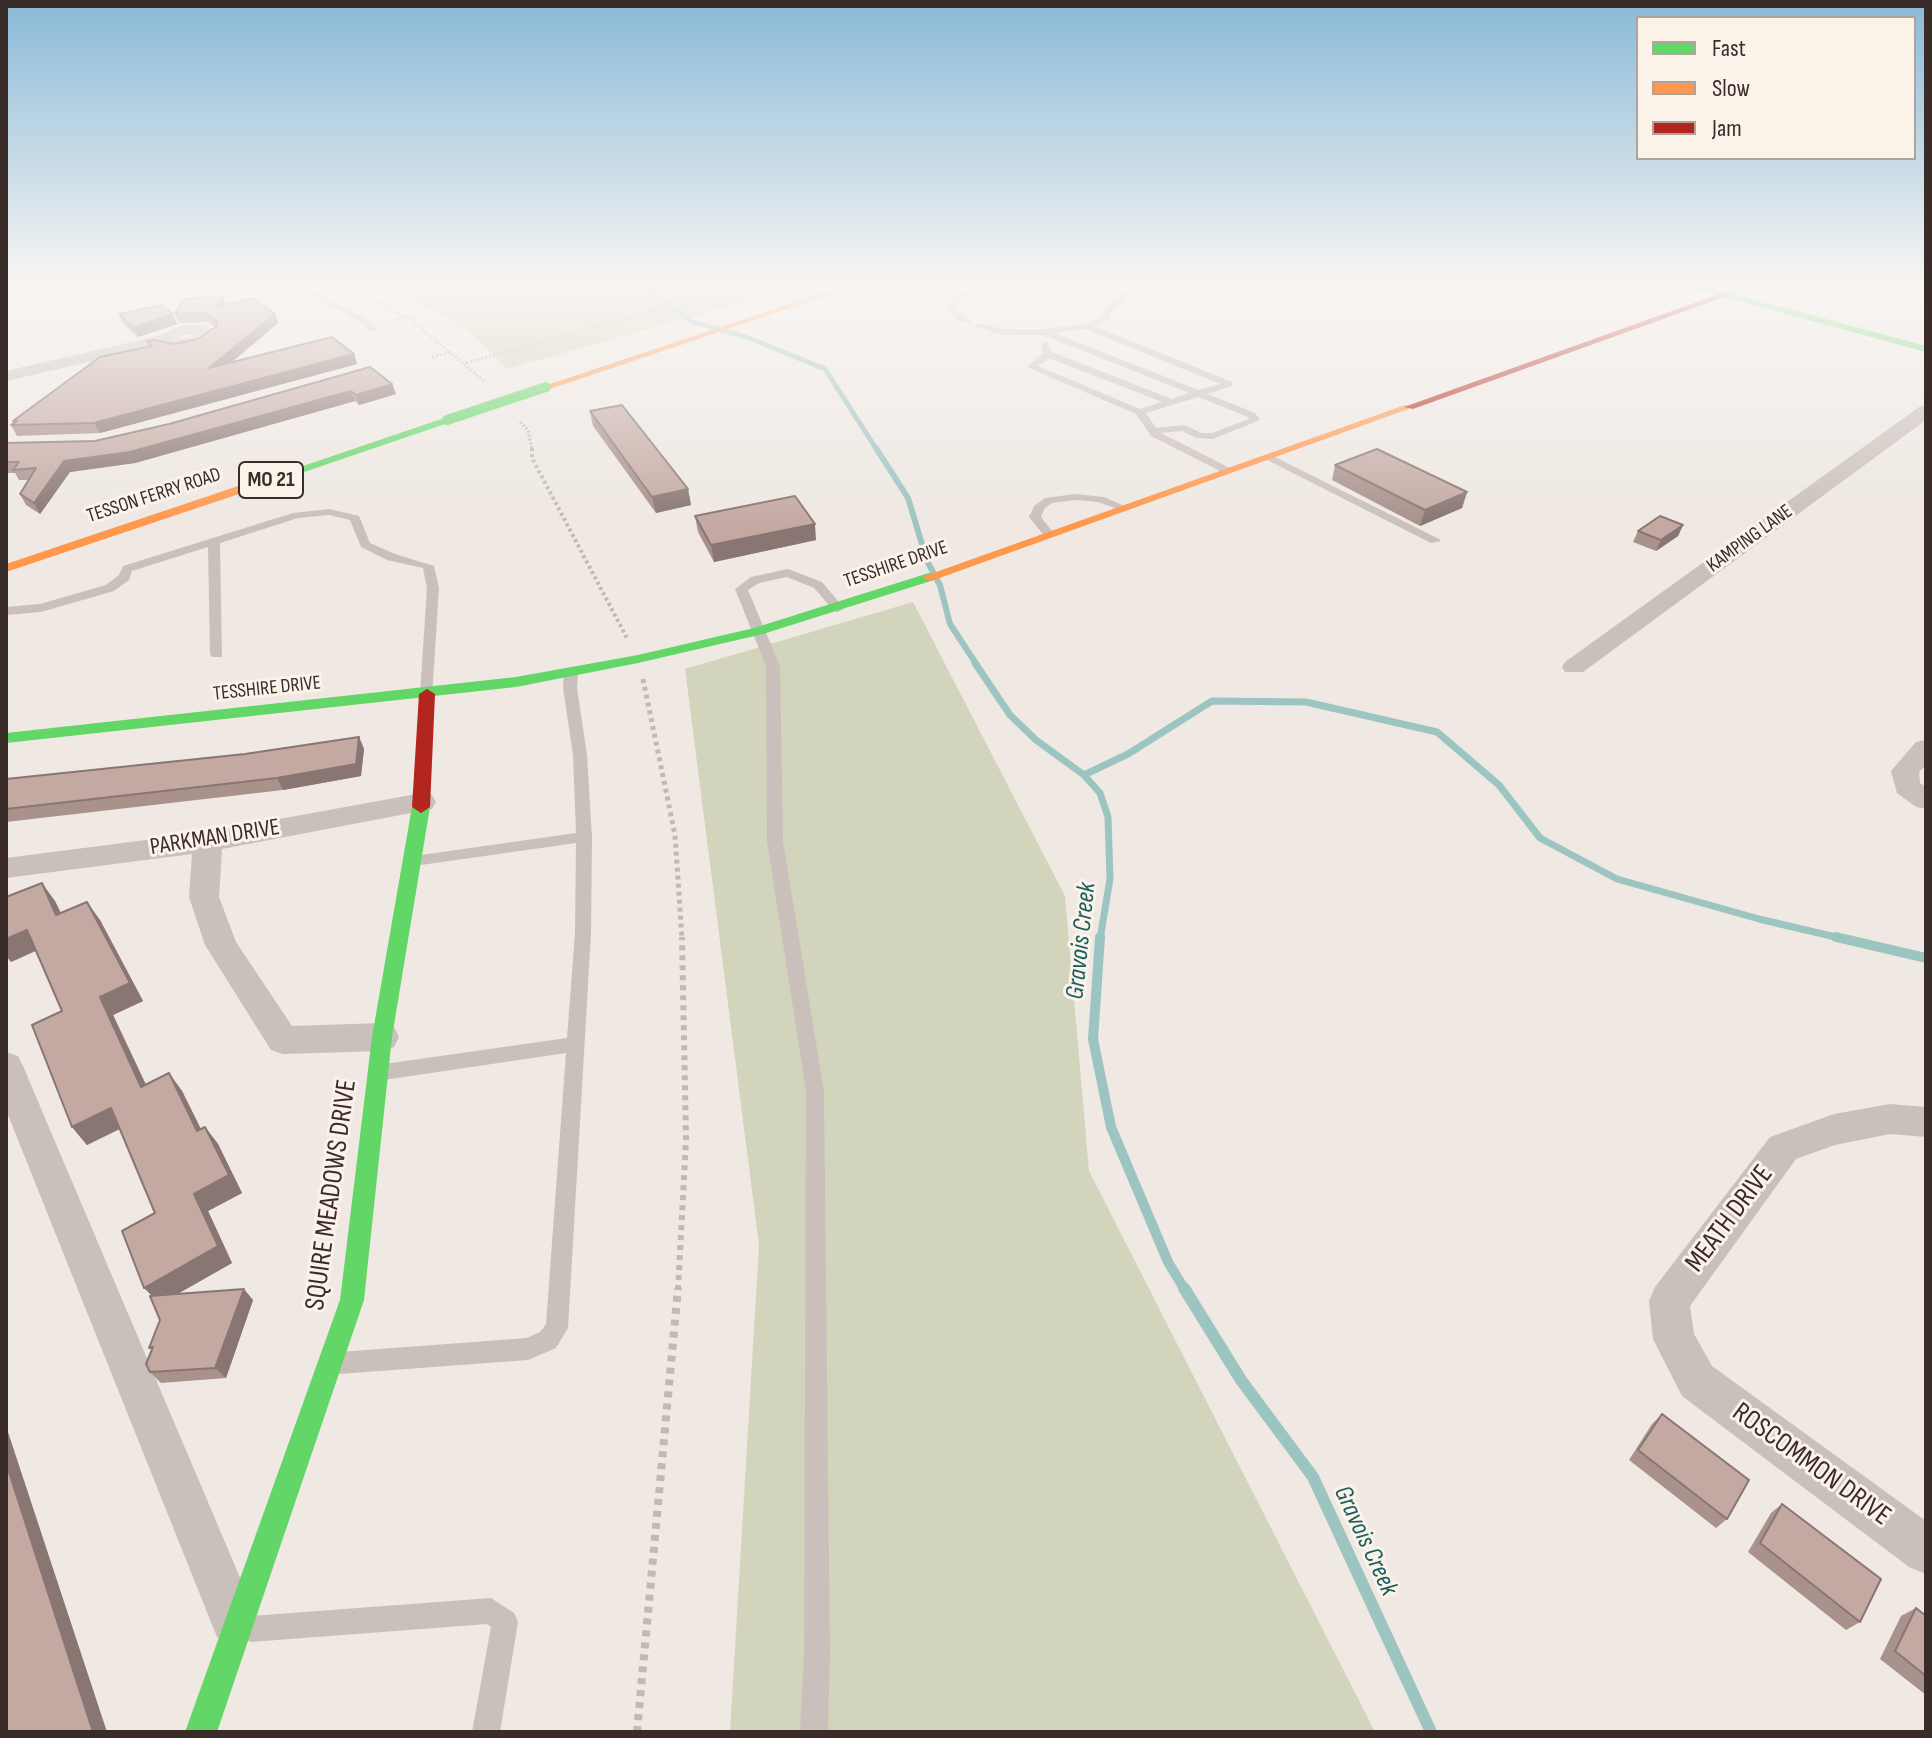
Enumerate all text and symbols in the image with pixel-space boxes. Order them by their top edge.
legend [1636,16,1916,160]
text: Fast [1712,34,1746,63]
text: Slow [1712,74,1750,103]
text: Jam [1712,114,1742,143]
road number: MO 21 [239,462,303,498]
street label: TESSON FERRY ROAD [84,463,224,529]
street label: KAMPING LANE [1702,500,1798,578]
street label: TESSHIRE DRIVE [841,536,951,594]
street label: TESSHIRE DRIVE [212,671,322,707]
street label: PARKMAN DRIVE [148,814,282,862]
water label: Gravois Creek [1060,881,1104,1001]
street label: SQUIRE MEADOWS DRIVE [299,1077,365,1313]
street label: MEATH DRIVE [1679,1159,1781,1279]
street label: ROSCOMMON DRIVE [1725,1396,1897,1534]
water label: Gravois Creek [1326,1481,1404,1601]

